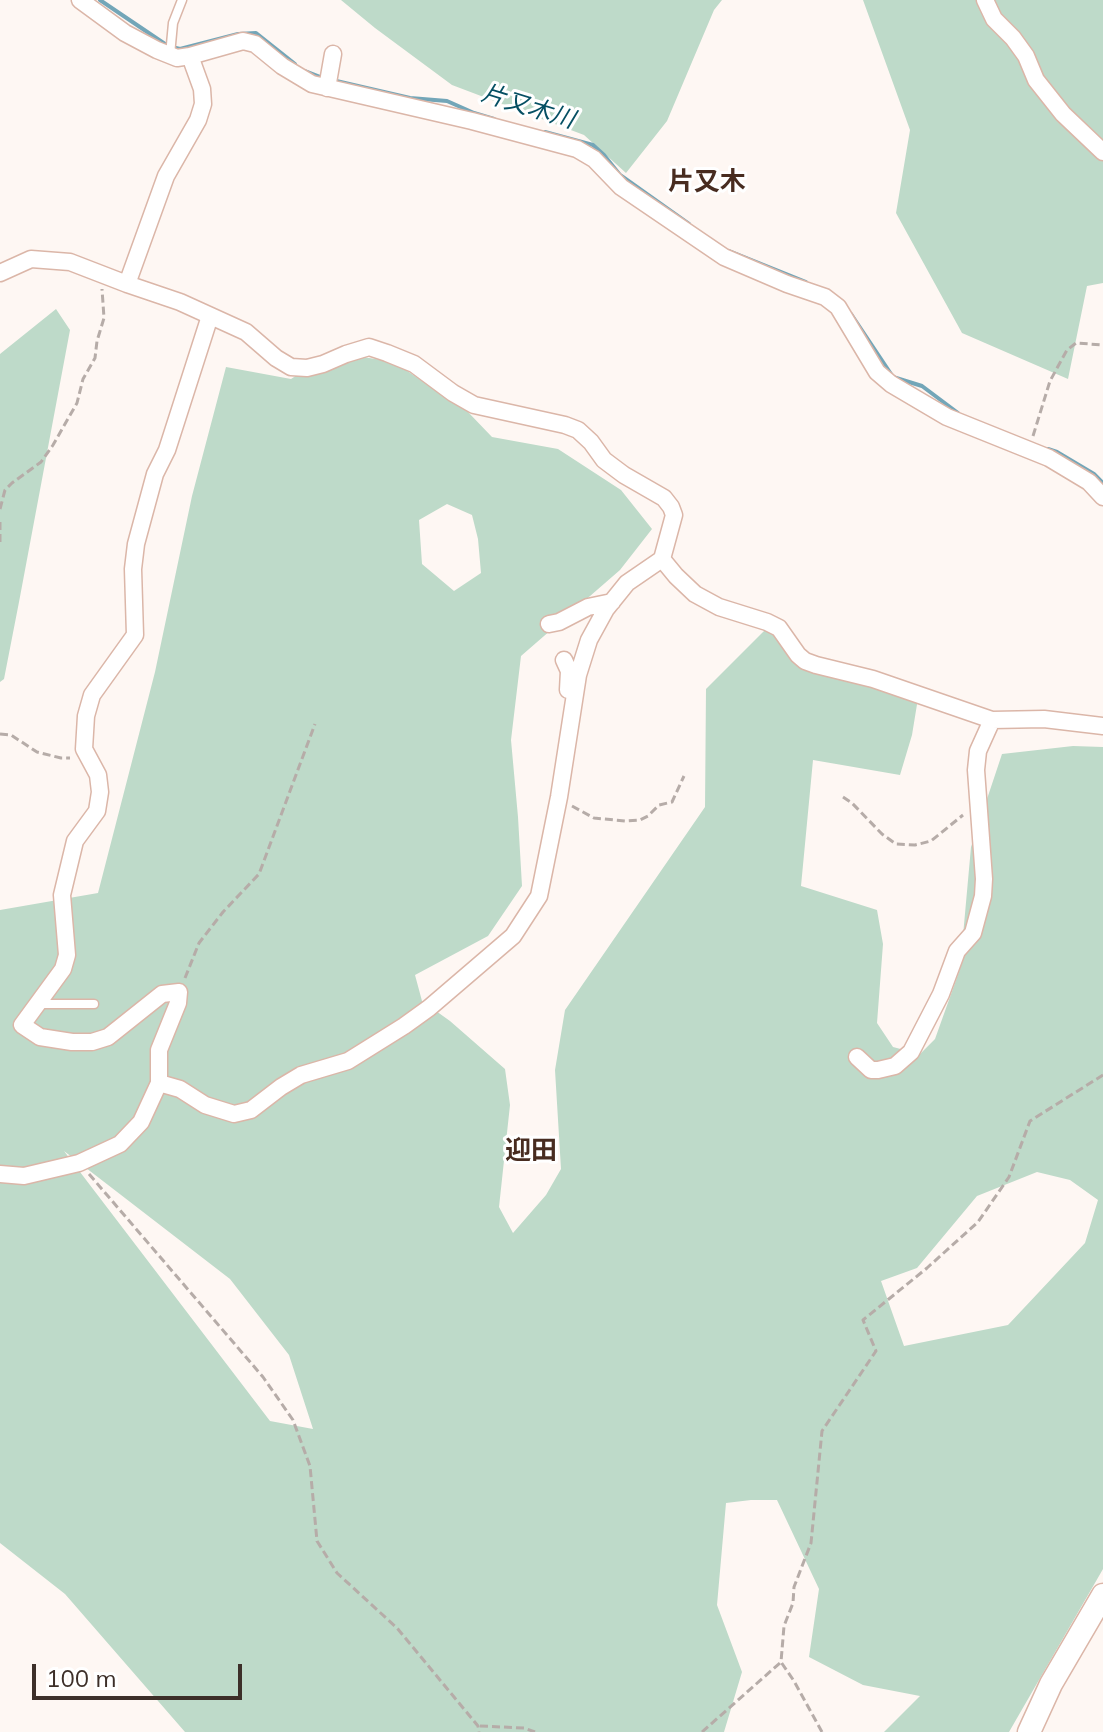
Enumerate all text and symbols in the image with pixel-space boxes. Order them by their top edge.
water label: 片又木川 [478,79,578,135]
district label: 片又木 [668,166,746,198]
district label: 迎田 [505,1135,557,1167]
scale bar [36,1648,246,1698]
text: 100 m [46,1663,117,1693]

